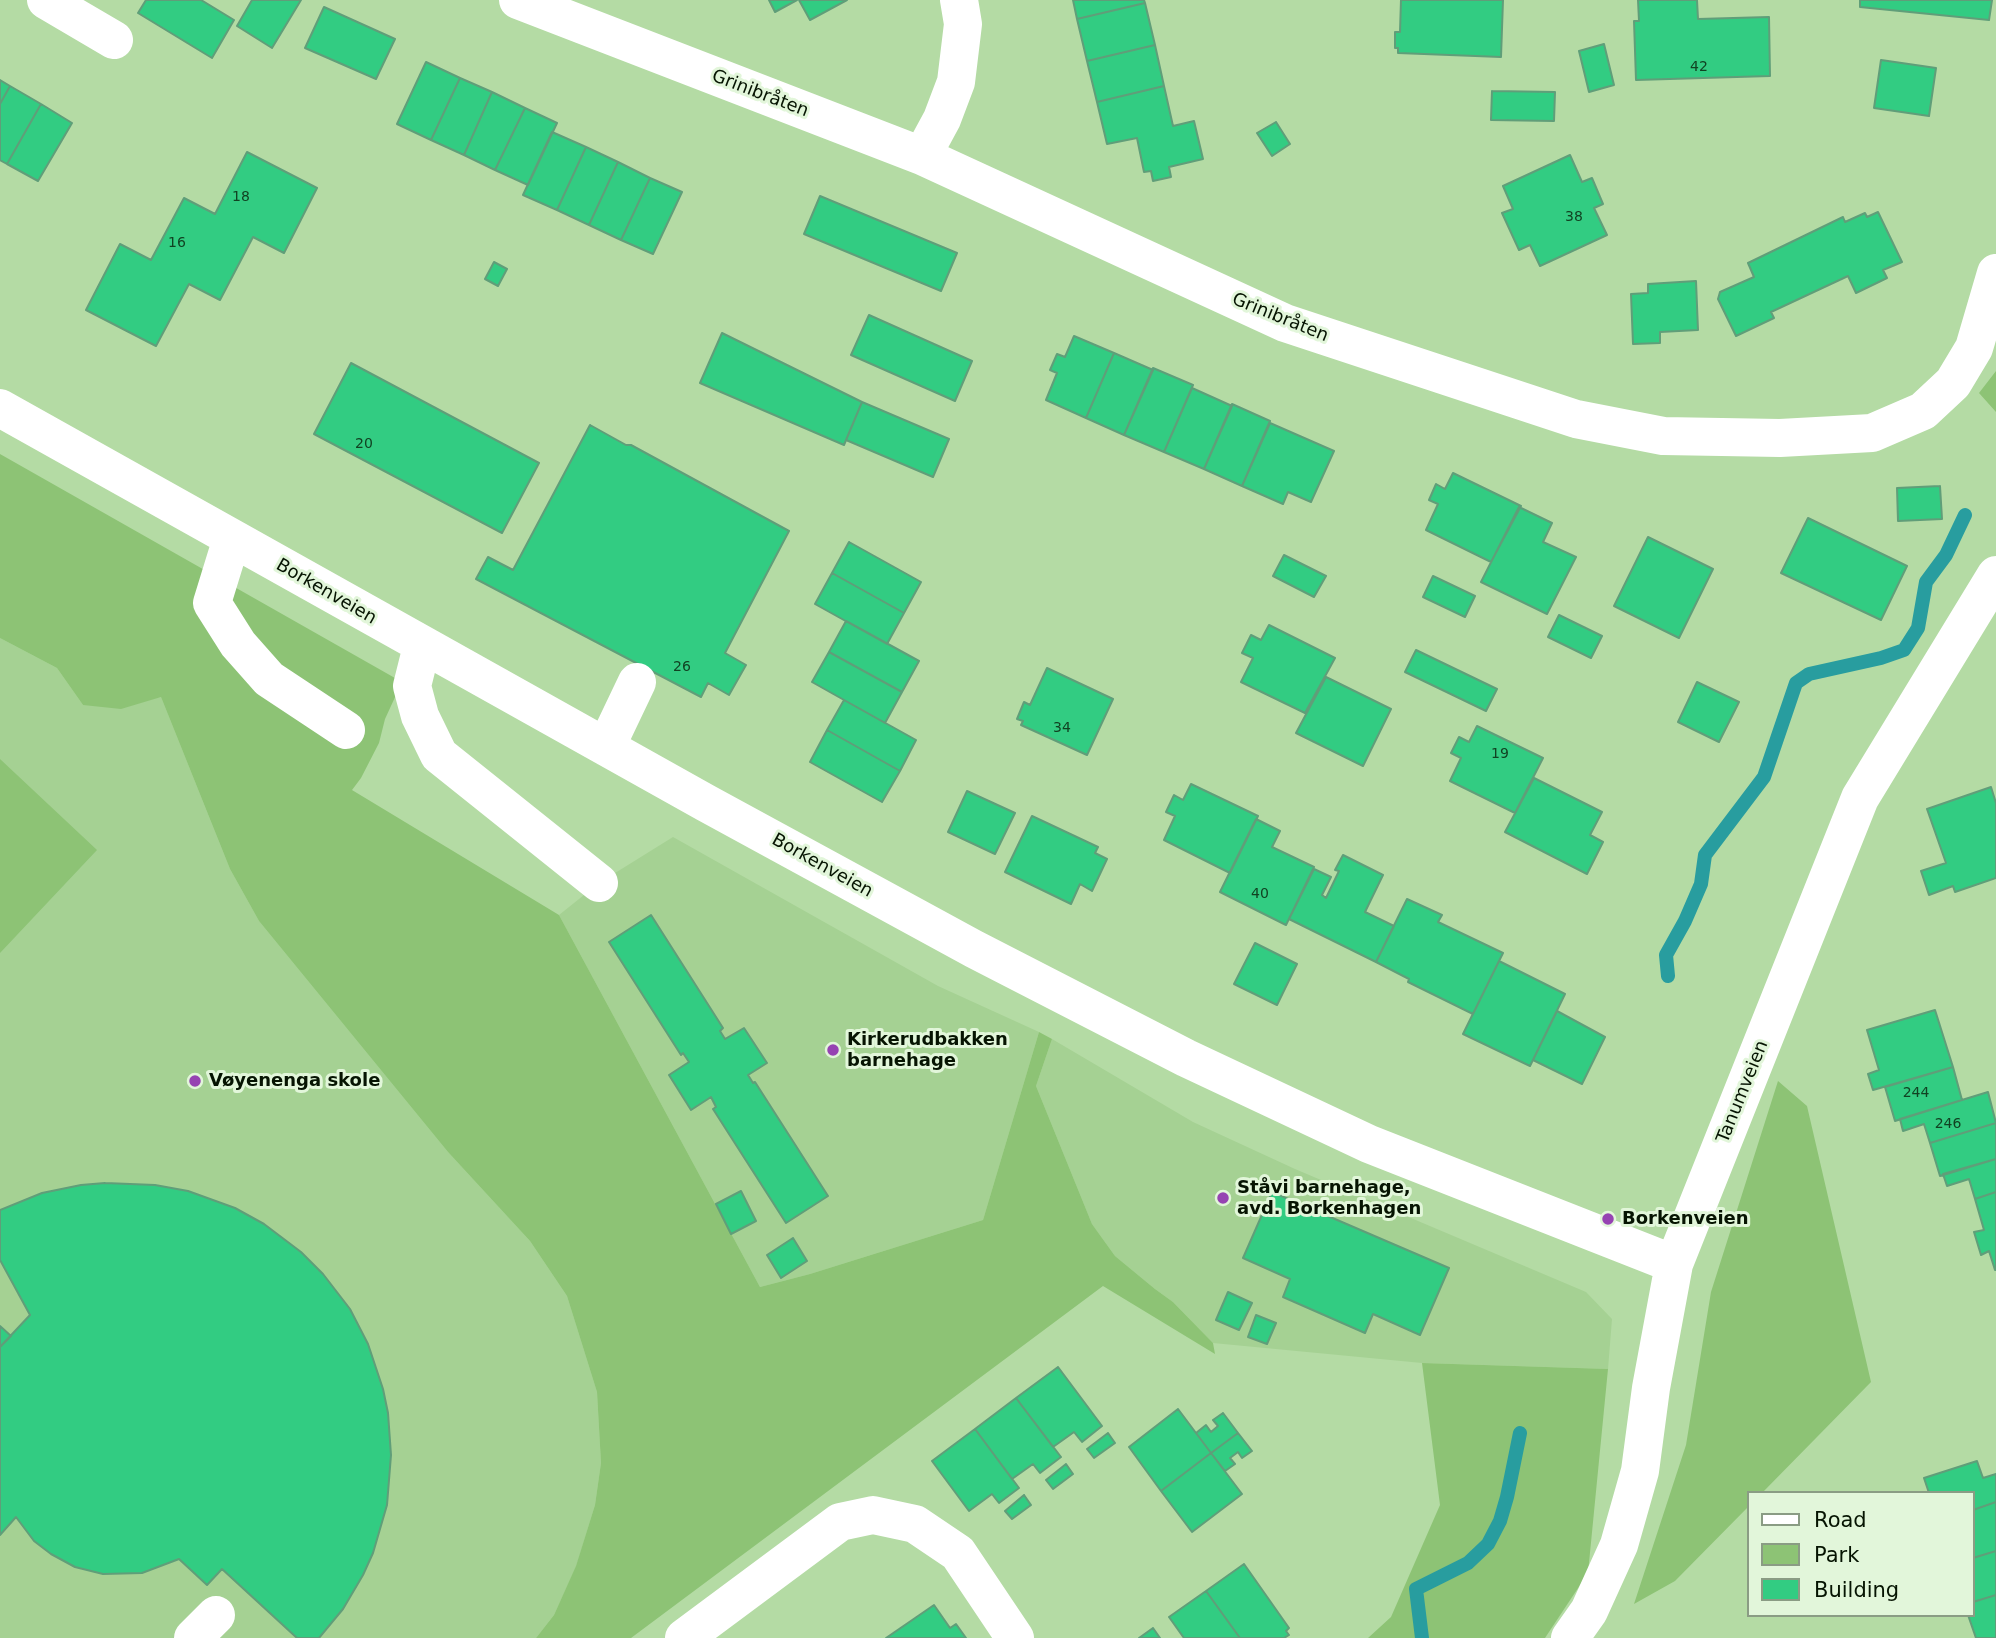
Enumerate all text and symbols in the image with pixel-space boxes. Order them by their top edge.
house number: 42 [1690,59,1708,75]
street label: Grinibråten [708,66,812,122]
house number: 18 [232,189,250,205]
house number: 38 [1565,209,1583,225]
house number: 16 [168,235,186,251]
street label: Grinibråten [1229,289,1331,347]
house number: 20 [355,436,373,452]
street label: Borkenveien [272,555,380,629]
house number: 26 [673,659,691,675]
house number: 34 [1053,720,1071,736]
house number: 19 [1491,746,1509,762]
street label: Borkenveien [768,829,876,903]
house number: 40 [1251,886,1269,902]
place label: Kirkerudbakken barnehage [847,1029,1008,1072]
street label: Tanumveien [1713,1038,1773,1146]
marker: Kirkerudbakken barnehage [825,1042,841,1058]
place label: Vøyenenga skole [209,1070,380,1092]
marker: Vøyenenga skole [187,1073,203,1089]
house number: 244 [1903,1085,1929,1101]
house number: 246 [1935,1116,1961,1132]
place label: Ståvi barnehage, avd. Borkenhagen [1237,1177,1421,1220]
marker: Ståvi barnehage, avd. Borkenhagen [1215,1190,1231,1206]
place label: Borkenveien [1622,1208,1749,1230]
marker: Borkenveien [1600,1211,1616,1227]
legend [1748,1491,1975,1617]
text: Road [1814,1508,1867,1532]
text: Park [1814,1543,1859,1567]
text: Building [1814,1578,1899,1602]

